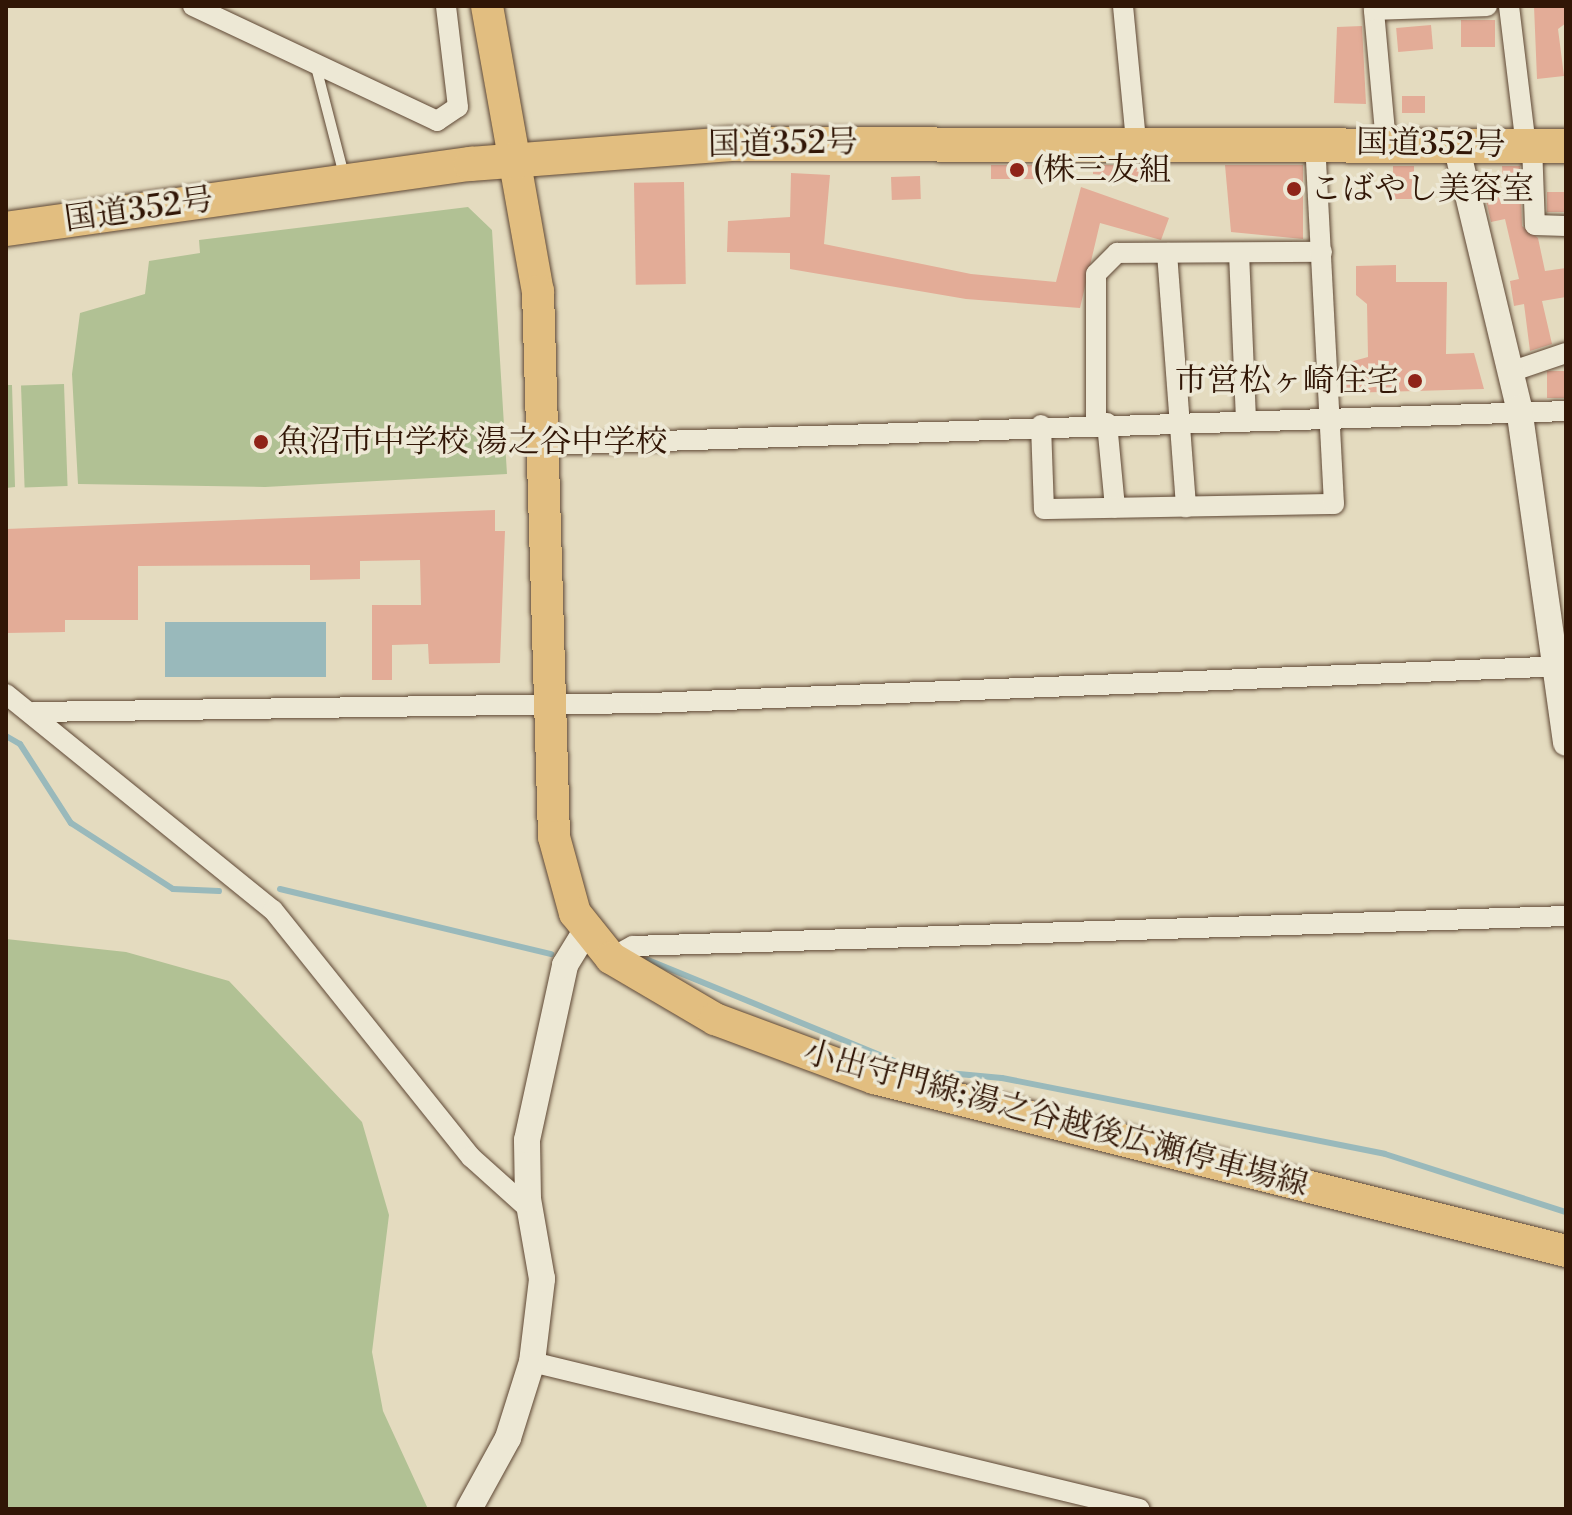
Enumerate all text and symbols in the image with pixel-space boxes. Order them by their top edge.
street label: 国道352号 [708,123,858,165]
street label: 国道352号 [1356,123,1506,165]
place label: (株三友組 [1033,151,1171,189]
marker: (株三友組 [1008,161,1026,179]
place label: こばやし美容室 [1310,170,1534,208]
marker: こばやし美容室 [1285,180,1303,198]
street label: 国道352号 [62,181,216,239]
place label: 市営松ヶ崎住宅 [1175,362,1399,400]
marker: 市営松ヶ崎住宅 [1406,372,1424,390]
place label: 魚沼市中学校 湯之谷中学校 [277,423,668,461]
marker: 魚沼市中学校 湯之谷中学校 [252,433,270,451]
street label: 小出守門線;湯之谷越後広瀬停車場線 [799,1033,1313,1205]

